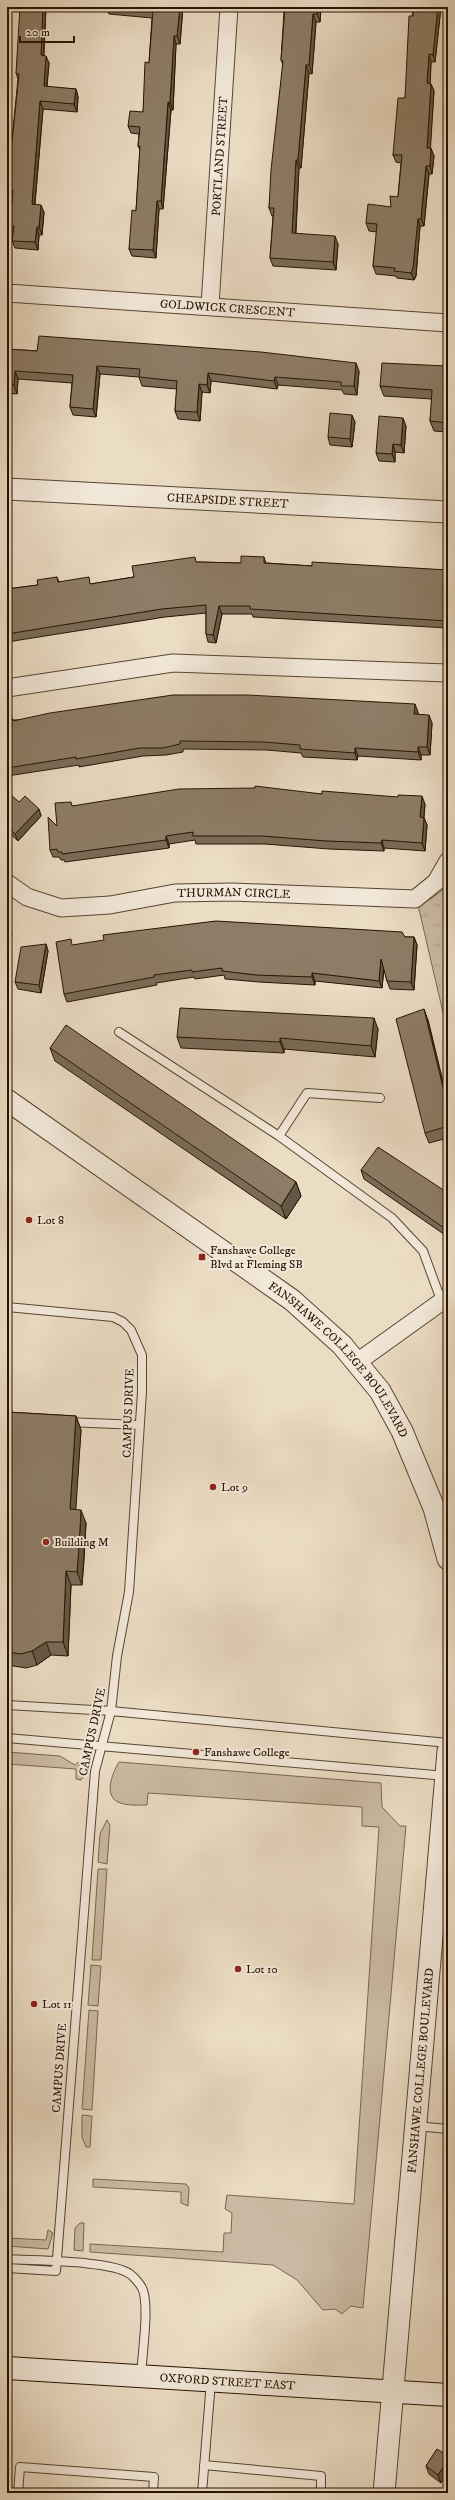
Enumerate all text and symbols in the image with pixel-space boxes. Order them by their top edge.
scale bar [20,18,74,44]
text: 20 m [26,25,50,40]
street label: PORTLAND STREET [209,96,231,217]
street label: GOLDWICK CRESCENT [159,296,295,321]
street label: CHEAPSIDE STREET [166,490,289,512]
street label: THURMAN CIRCLE [177,885,291,902]
place label: Lot 8 [37,1213,64,1228]
marker: Lot 8 [24,1215,34,1225]
place label: Fanshawe College Blvd at Fleming SB [210,1243,303,1272]
marker: Fanshawe College Blvd at Fleming SB [197,1252,207,1262]
street label: FANSHAWE COLLEGE BOULEVARD [265,1279,411,1440]
street label: CAMPUS DRIVE [119,1368,138,1458]
place label: Lot 9 [221,1480,248,1495]
marker: Lot 9 [208,1482,218,1492]
place label: Building M [54,1535,109,1550]
marker: Building M [41,1537,51,1547]
street label: CAMPUS DRIVE [76,1686,109,1777]
place label: Fanshawe College [204,1745,290,1760]
marker: Fanshawe College [191,1747,201,1757]
place label: Lot 10 [246,1962,278,1977]
marker: Lot 10 [233,1964,243,1974]
street label: FANSHAWE COLLEGE BOULEVARD [405,1967,437,2174]
place label: Lot 11 [42,1997,72,2012]
marker: Lot 11 [29,1999,39,2009]
street label: CAMPUS DRIVE [49,2022,70,2113]
street label: OXFORD STREET EAST [159,2370,296,2394]

